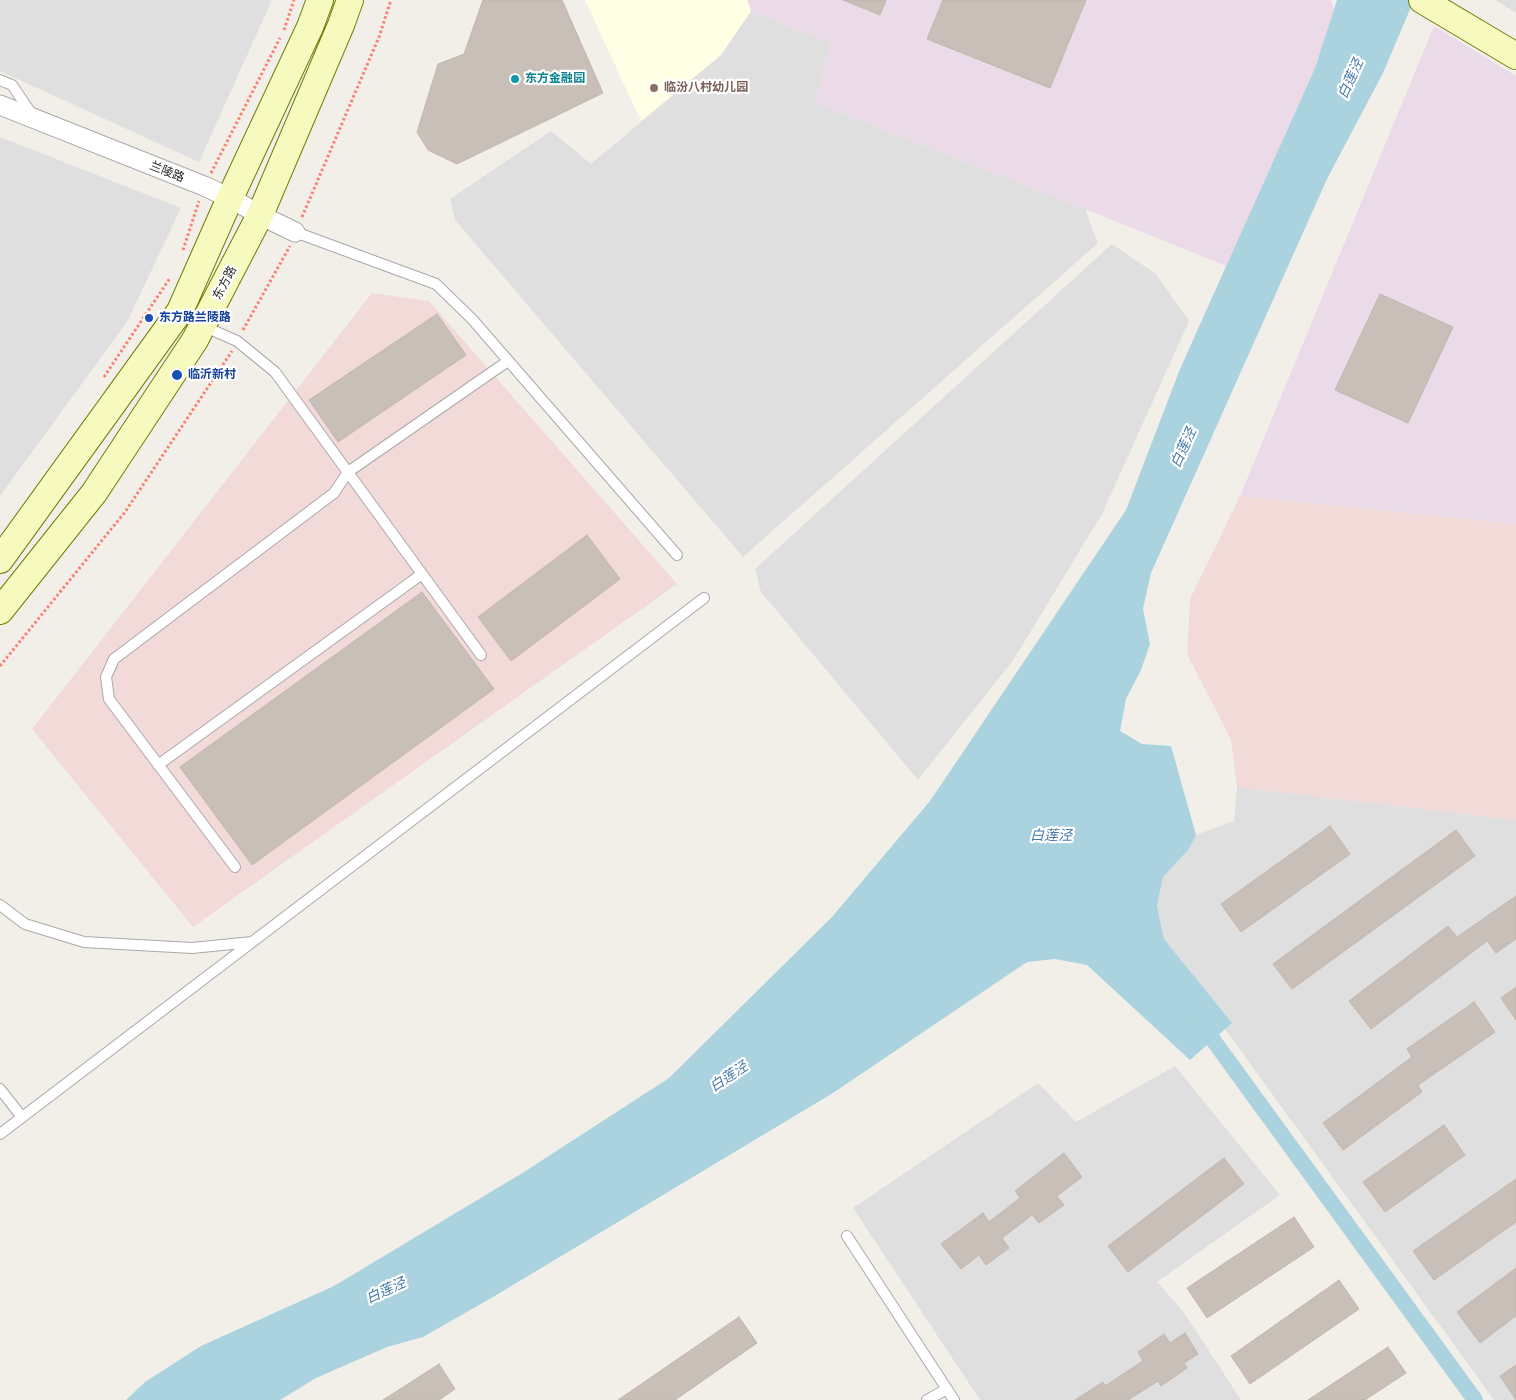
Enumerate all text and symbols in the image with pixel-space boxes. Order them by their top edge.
water label: 白莲泾 [1335,56,1367,102]
place label: 东方金融园 [525,72,585,86]
marker: 东方金融园 [509,73,521,85]
place label: 临汾八村幼儿园 [664,81,748,95]
marker: 临汾八村幼儿园 [648,82,660,94]
street label: 兰陵路 [148,159,186,185]
street label: 东方路 [210,264,240,302]
place label: 东方路兰陵路 [159,311,231,325]
marker: 东方路兰陵路 [143,312,155,324]
marker: 临沂新村 [170,368,184,382]
place label: 临沂新村 [188,368,236,382]
water label: 白莲泾 [1168,425,1200,471]
water label: 白莲泾 [1030,828,1072,844]
water label: 白莲泾 [707,1058,751,1096]
water label: 白莲泾 [363,1275,409,1307]

